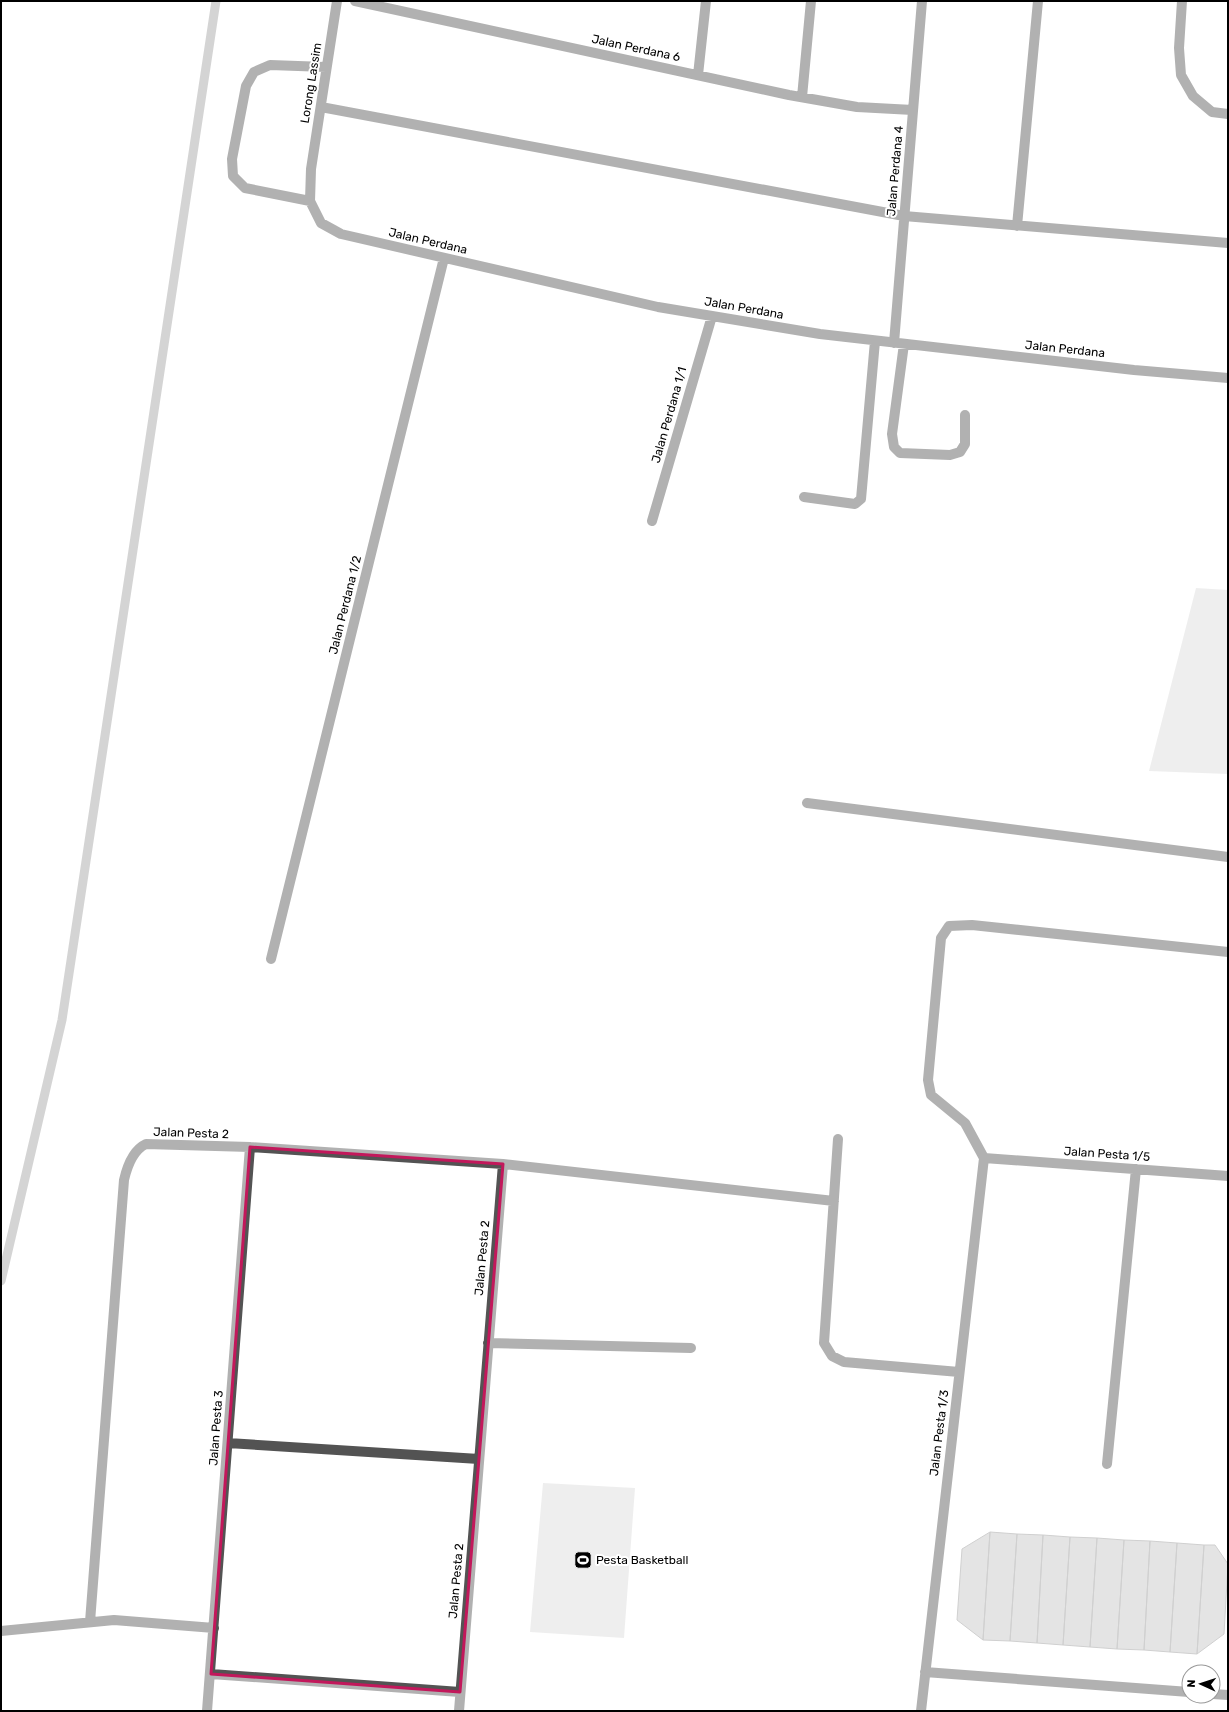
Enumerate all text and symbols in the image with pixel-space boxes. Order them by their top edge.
street label: Jalan Perdana 6 [590,32,682,64]
street label: Lorong Lassim [298,42,324,124]
street label: Jalan Perdana 4 [884,125,906,217]
street label: Jalan Perdana [387,225,469,257]
street label: Jalan Perdana [703,294,785,322]
street label: Jalan Perdana [1024,338,1106,360]
street label: Jalan Perdana 1/1 [649,365,689,465]
street label: Jalan Perdana 1/2 [326,554,364,656]
street label: Jalan Pesta 2 [153,1125,229,1141]
street label: Jalan Pesta 1/5 [1063,1144,1151,1164]
street label: Jalan Pesta 2 [472,1220,492,1296]
street label: Jalan Pesta 1/3 [927,1389,951,1477]
street label: Jalan Pesta 3 [206,1390,226,1466]
street label: Jalan Pesta 2 [446,1543,466,1619]
sports icon: Pesta Basketball [573,1550,593,1570]
place label: Pesta Basketball [596,1553,688,1567]
north arrow [1181,1664,1221,1704]
text: N [1185,1679,1198,1688]

